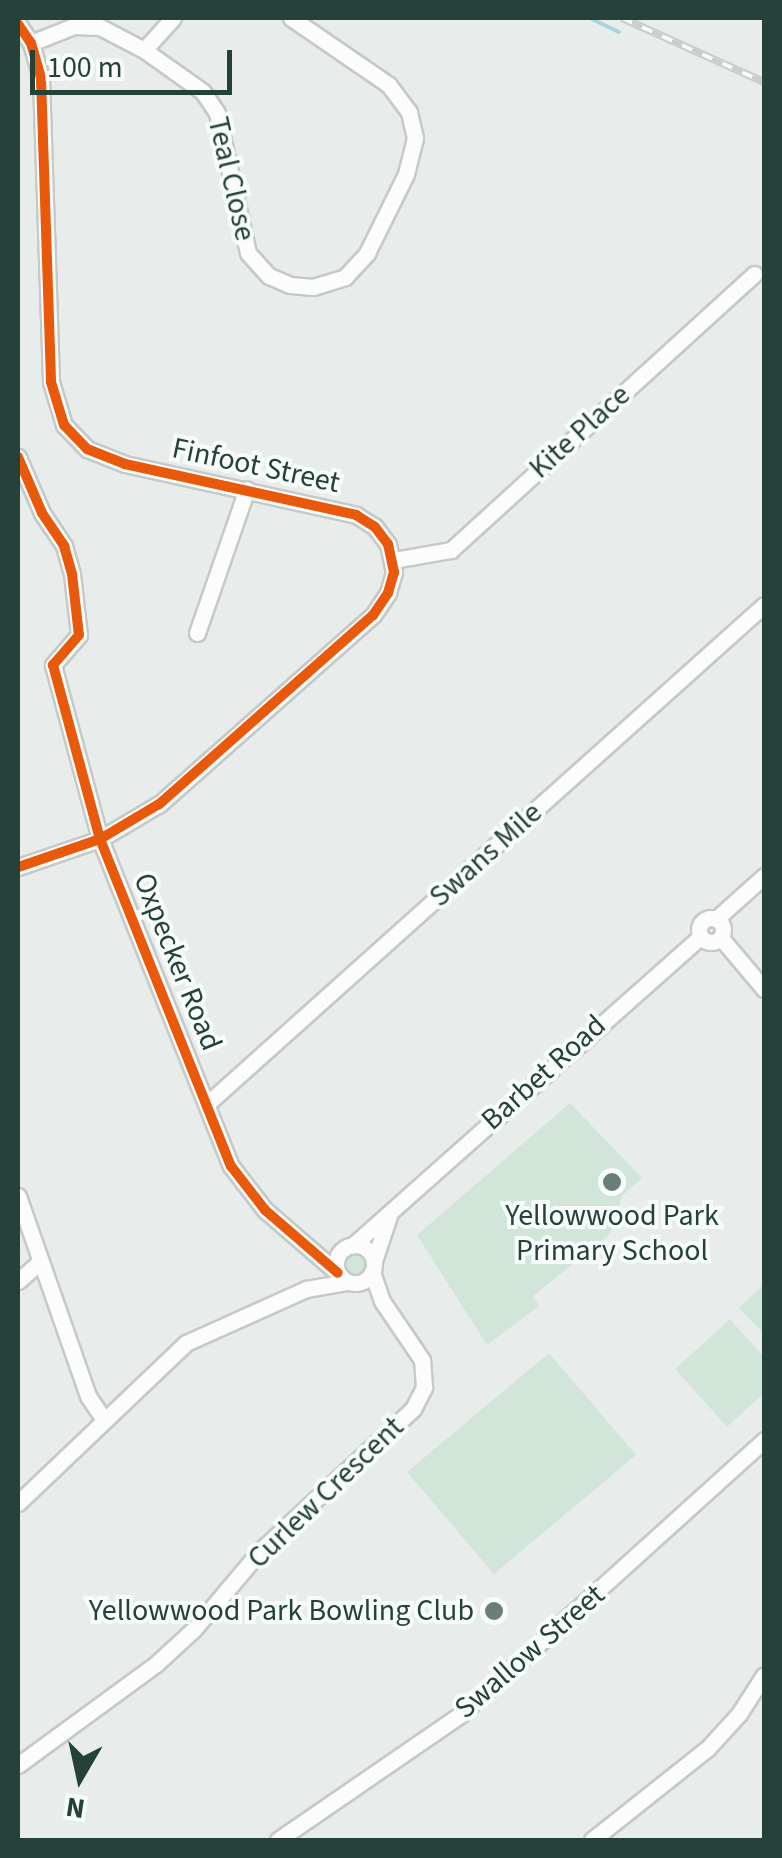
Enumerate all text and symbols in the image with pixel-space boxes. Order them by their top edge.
scale bar [35,30,238,92]
text: 100 m [47,46,123,89]
street label: Teal Close [199,114,263,244]
street label: Kite Place [522,377,638,487]
street label: Finfoot Street [169,431,343,501]
street label: Swans Mile [422,795,550,915]
street label: Oxpecker Road [125,868,229,1056]
street label: Barbet Road [474,1008,614,1138]
marker: Yellowwood Park Primary School [601,1171,623,1193]
place label: Yellowwood Park Primary School [505,1198,719,1268]
street label: Curlew Crescent [240,1410,412,1576]
street label: Swallow Street [448,1577,612,1727]
place label: Yellowwood Park Bowling Club [89,1593,474,1629]
marker: Yellowwood Park Bowling Club [483,1600,505,1622]
north arrow [30,1728,130,1828]
text: N [63,1786,88,1829]

